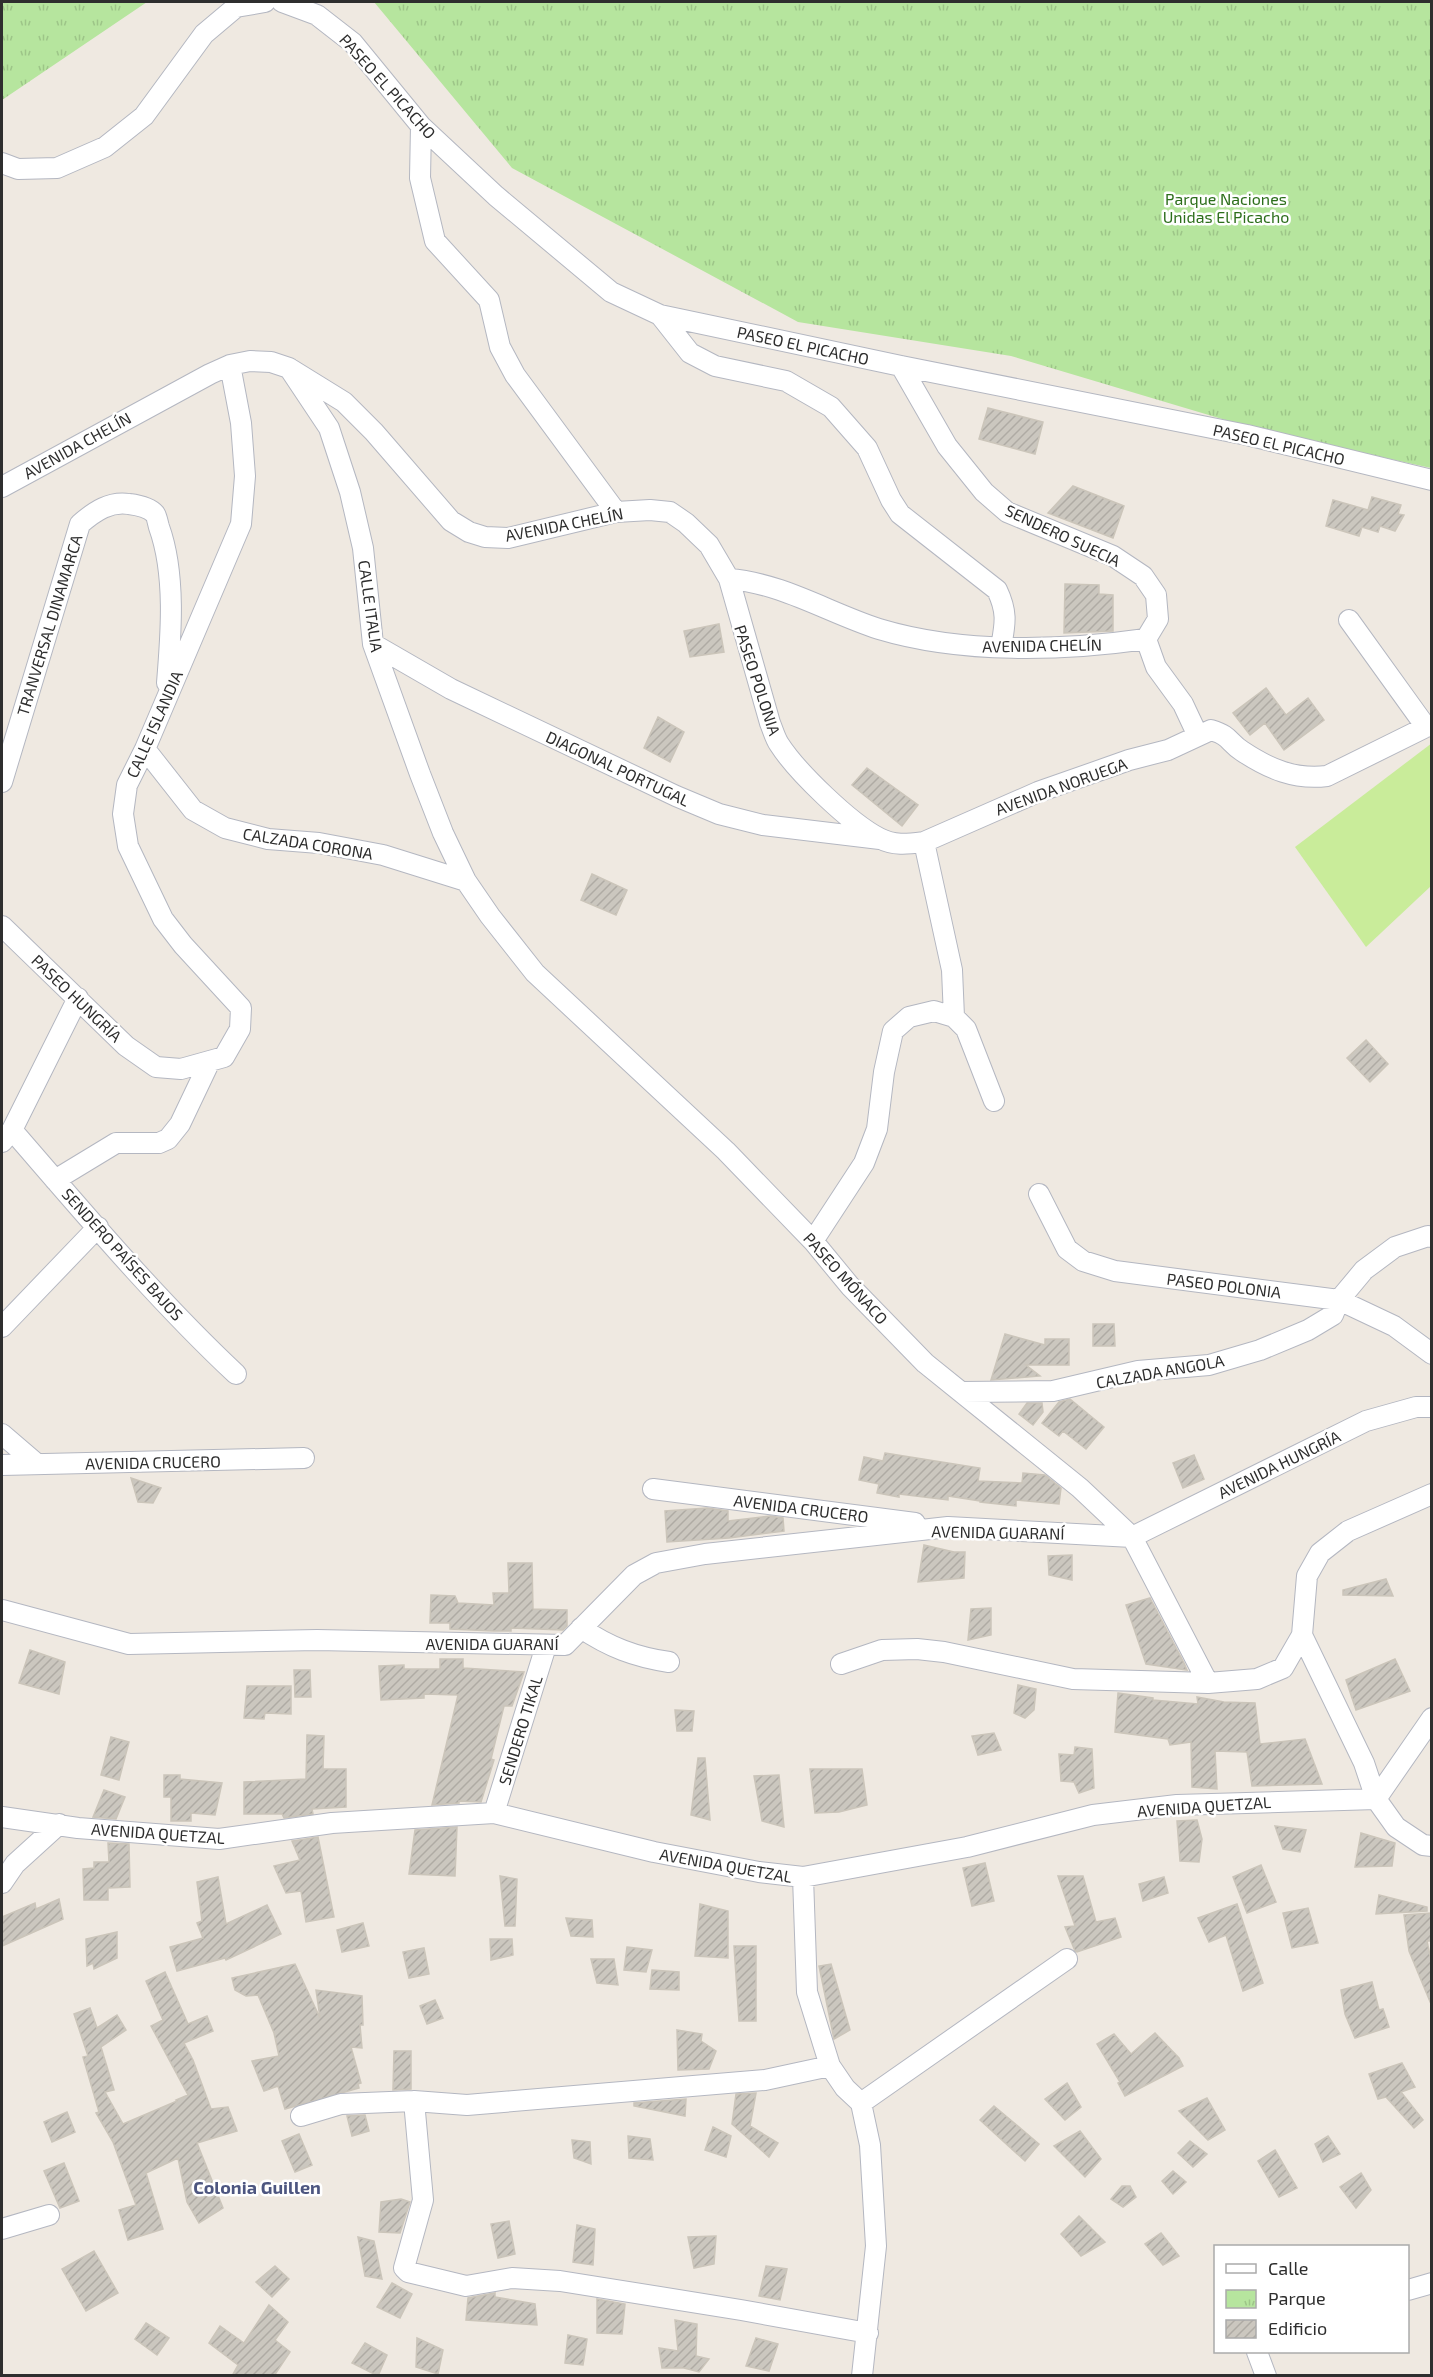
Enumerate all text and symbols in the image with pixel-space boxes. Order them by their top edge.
street label: PASEO EL PICACHO [336,30,440,142]
park label: Parque Naciones Unidas El Picacho [1163,189,1289,226]
street label: PASEO EL PICACHO [735,322,871,368]
street label: AVENIDA CHELÍN [20,408,134,482]
street label: PASEO EL PICACHO [1211,420,1347,468]
street label: SENDERO SUECIA [1002,500,1124,570]
street label: AVENIDA CHELÍN [503,503,625,545]
street label: TRANVERSAL DINAMARCA [12,532,86,718]
street label: CALLE ITALIA [355,559,387,653]
street label: PASEO POLONIA [731,622,785,738]
street label: AVENIDA CHELÍN [982,634,1102,656]
street label: CALLE ISLANDIA [122,667,186,781]
street label: DIAGONAL PORTUGAL [543,726,693,810]
street label: AVENIDA NORUEGA [993,753,1129,819]
street label: CALZADA CORONA [242,823,374,863]
street label: PASEO HUNGRÍA [28,950,126,1046]
street label: SENDERO PAÍSES BAJOS [59,1184,187,1324]
street label: PASEO MÓNACO [800,1228,892,1328]
street label: PASEO POLONIA [1166,1269,1282,1301]
street label: CALZADA ANGOLA [1094,1350,1226,1392]
street label: AVENIDA HUNGRÍA [1215,1426,1343,1502]
street label: AVENIDA CRUCERO [85,1451,221,1473]
street label: AVENIDA CRUCERO [733,1490,869,1526]
street label: AVENIDA GUARANÍ [931,1521,1066,1543]
street label: AVENIDA GUARANÍ [425,1634,559,1653]
street label: SENDERO TIKAL [494,1673,546,1787]
street label: AVENIDA QUETZAL [1136,1792,1272,1821]
street label: AVENIDA QUETZAL [90,1819,226,1848]
street label: AVENIDA QUETZAL [658,1844,794,1887]
district label: Colonia Guillen [193,2176,321,2198]
legend [1214,2245,1409,2353]
text: Calle [1268,2257,1309,2279]
text: Parque [1268,2287,1326,2309]
text: Edificio [1268,2317,1327,2339]

